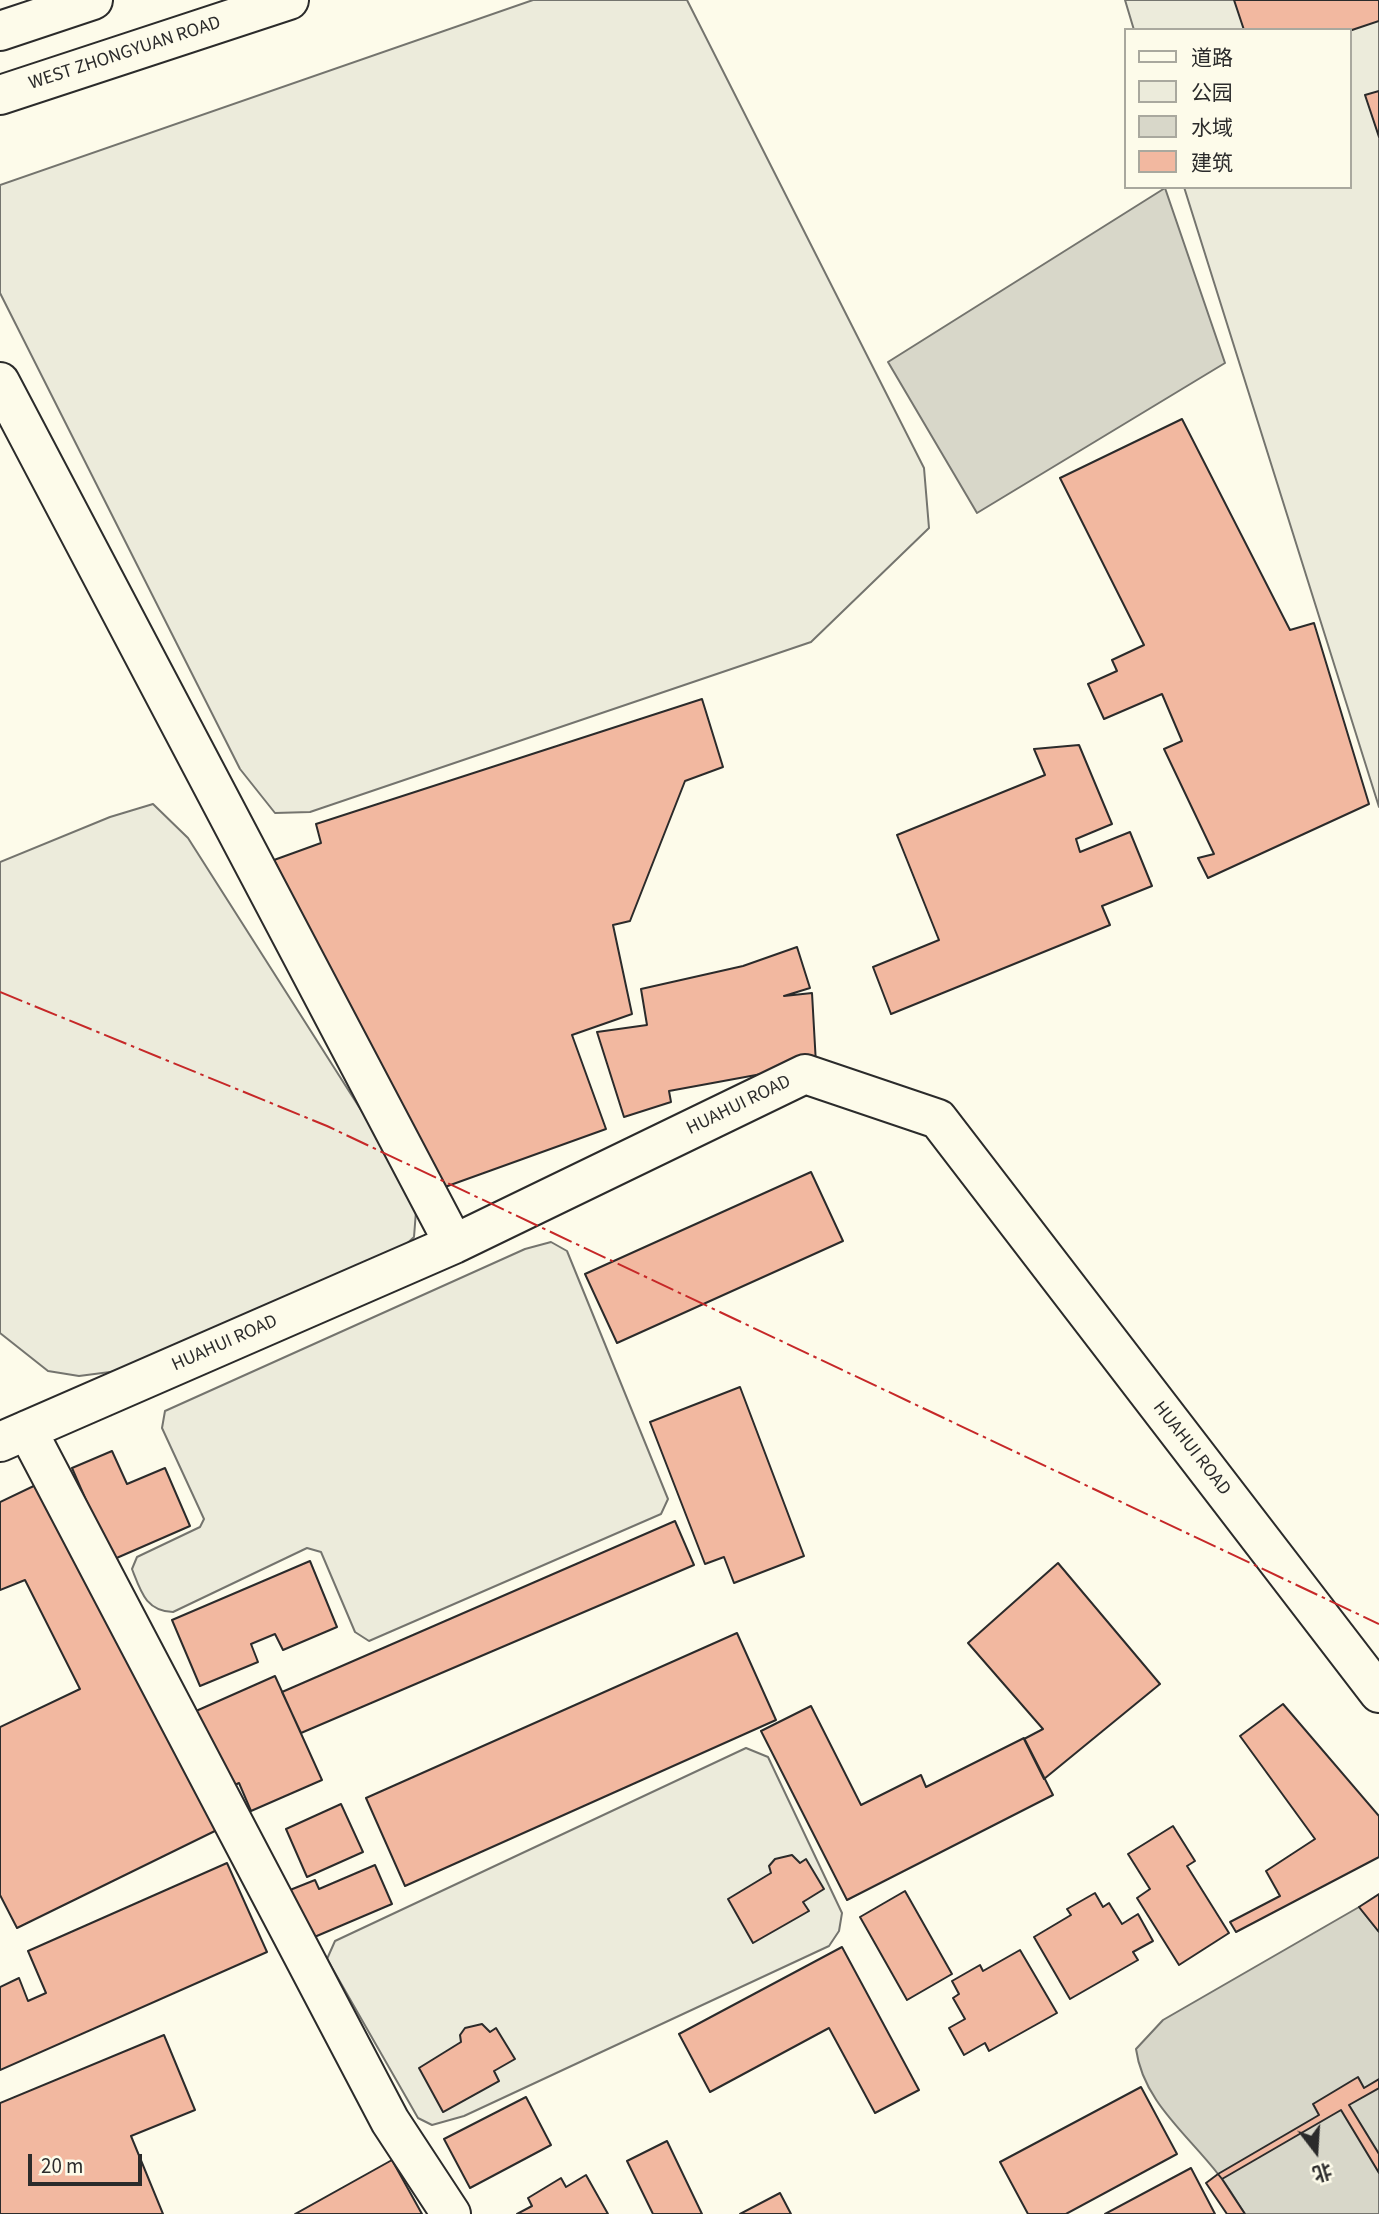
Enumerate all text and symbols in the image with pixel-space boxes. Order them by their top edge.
street label: WEST ZHONGYUAN ROAD [26,12,224,96]
legend [1124,28,1351,189]
text: 道路 [1191,43,1233,73]
text: 公园 [1191,78,1233,108]
text: 水域 [1191,113,1233,143]
text: 建筑 [1191,148,1233,178]
street label: HUAHUI ROAD [683,1071,795,1141]
street label: HUAHUI ROAD [169,1311,281,1377]
street label: HUAHUI ROAD [1147,1397,1235,1501]
north arrow [1281,2116,1351,2186]
scale bar [32,2140,145,2184]
text: 20 m [41,2151,83,2181]
text: 北 [1309,2156,1335,2187]

